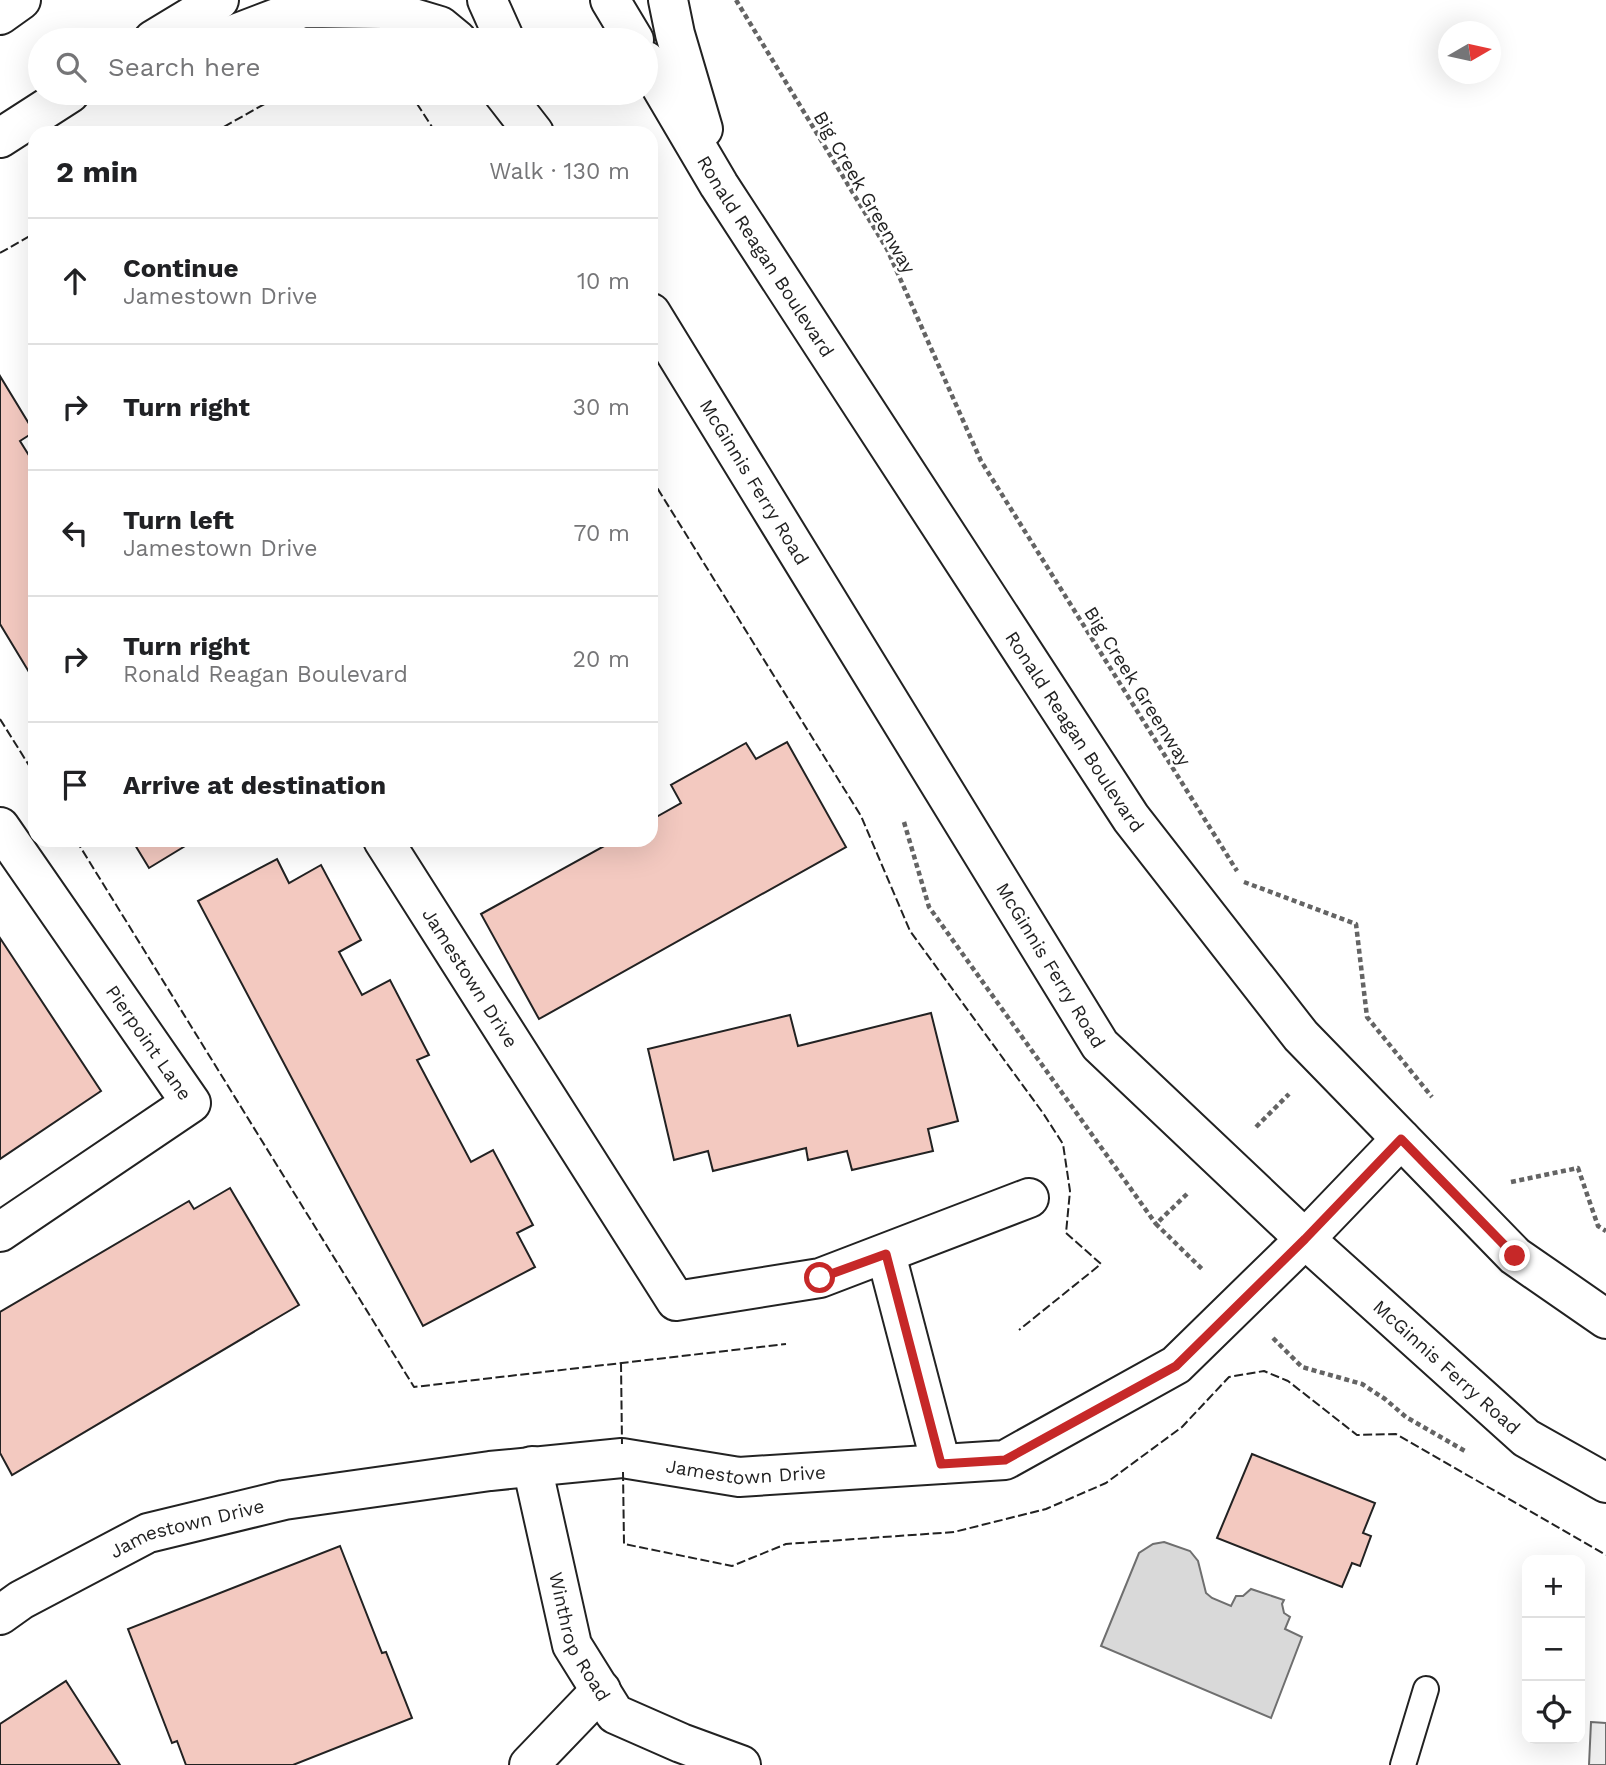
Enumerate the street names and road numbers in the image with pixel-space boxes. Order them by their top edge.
street label: Big Creek Greenway [809,107,921,278]
street label: Ronald Reagan Boulevard [692,151,839,362]
street label: McGinnis Ferry Road [695,395,814,569]
street label: Big Creek Greenway [1079,602,1196,770]
street label: Ronald Reagan Boulevard [1000,627,1149,837]
street label: McGinnis Ferry Road [991,878,1110,1052]
street label: Jamestown Drive [417,904,523,1052]
street label: Pierpoint Lane [101,981,196,1105]
street label: McGinnis Ferry Road [1368,1295,1525,1439]
street label: Jamestown Drive [664,1454,826,1490]
street label: Jamestown Drive [106,1494,266,1563]
street label: Winthrop Road [544,1570,615,1705]

